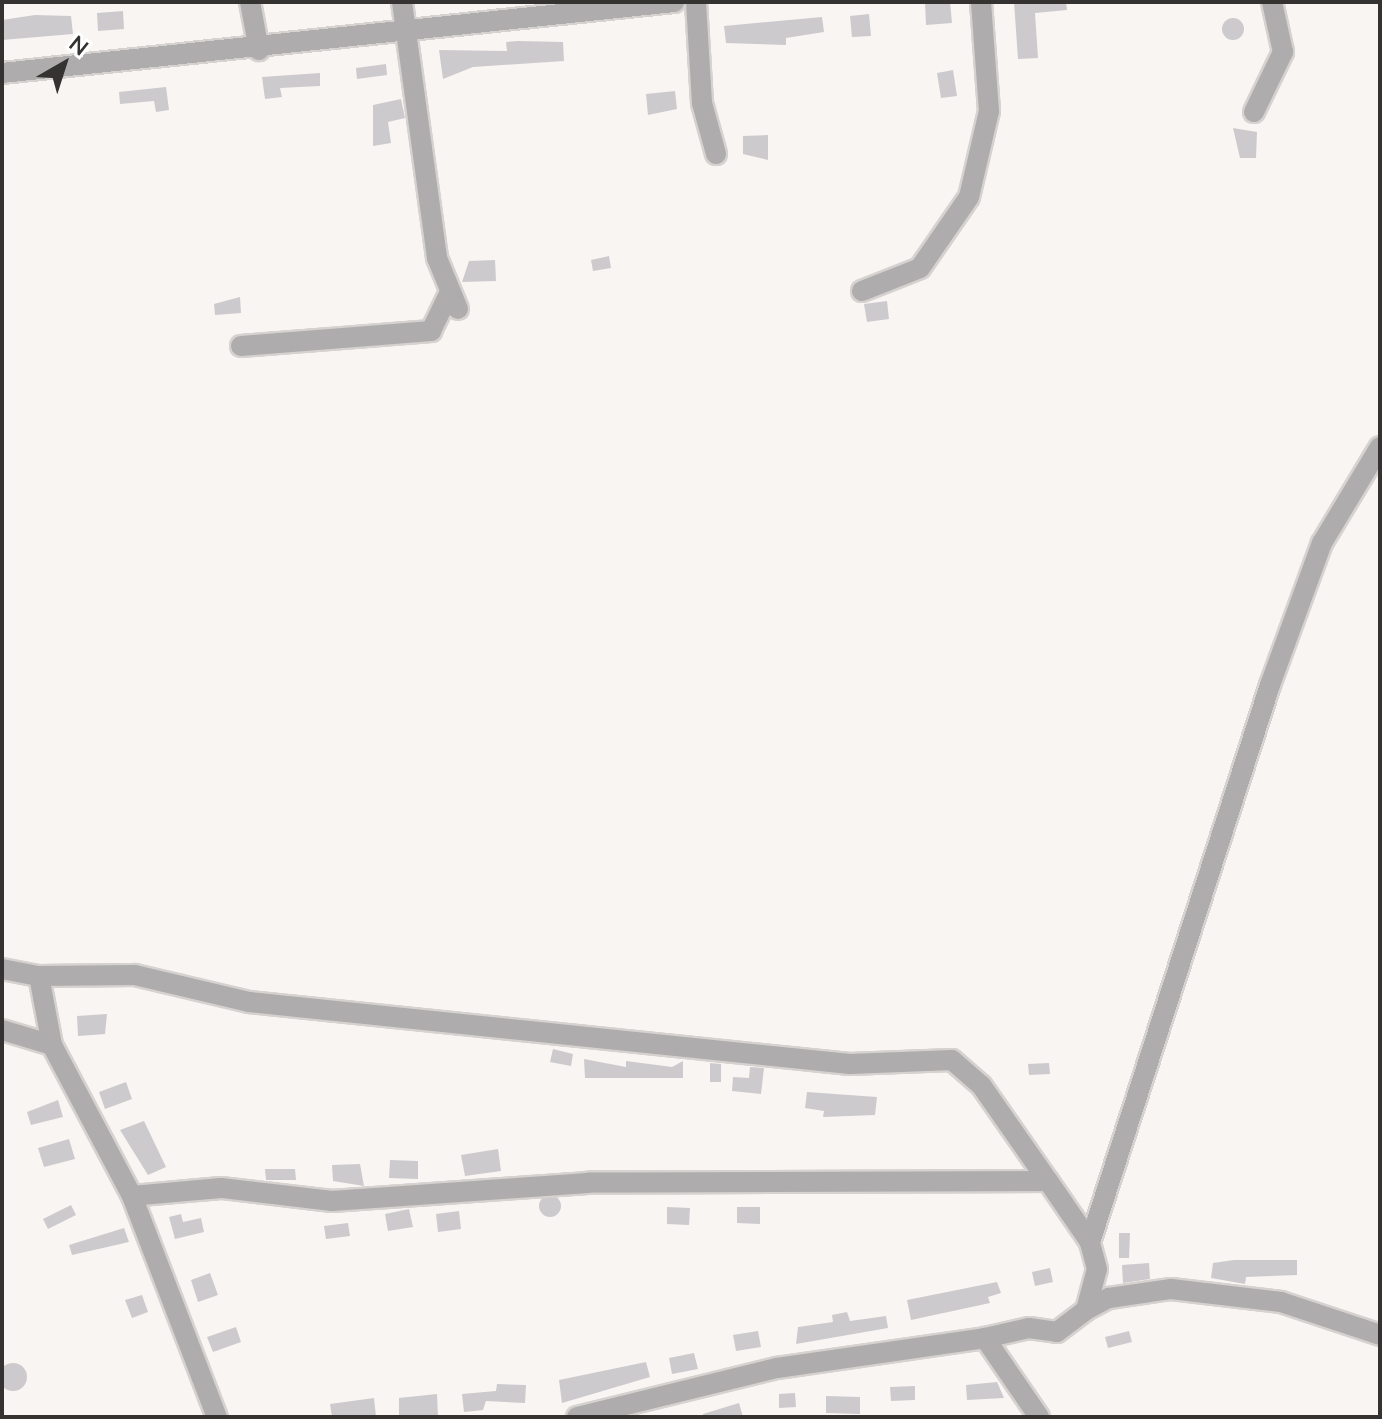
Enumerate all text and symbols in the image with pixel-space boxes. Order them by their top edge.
north arrow [24,24,104,104]
text: N [64,29,94,61]

